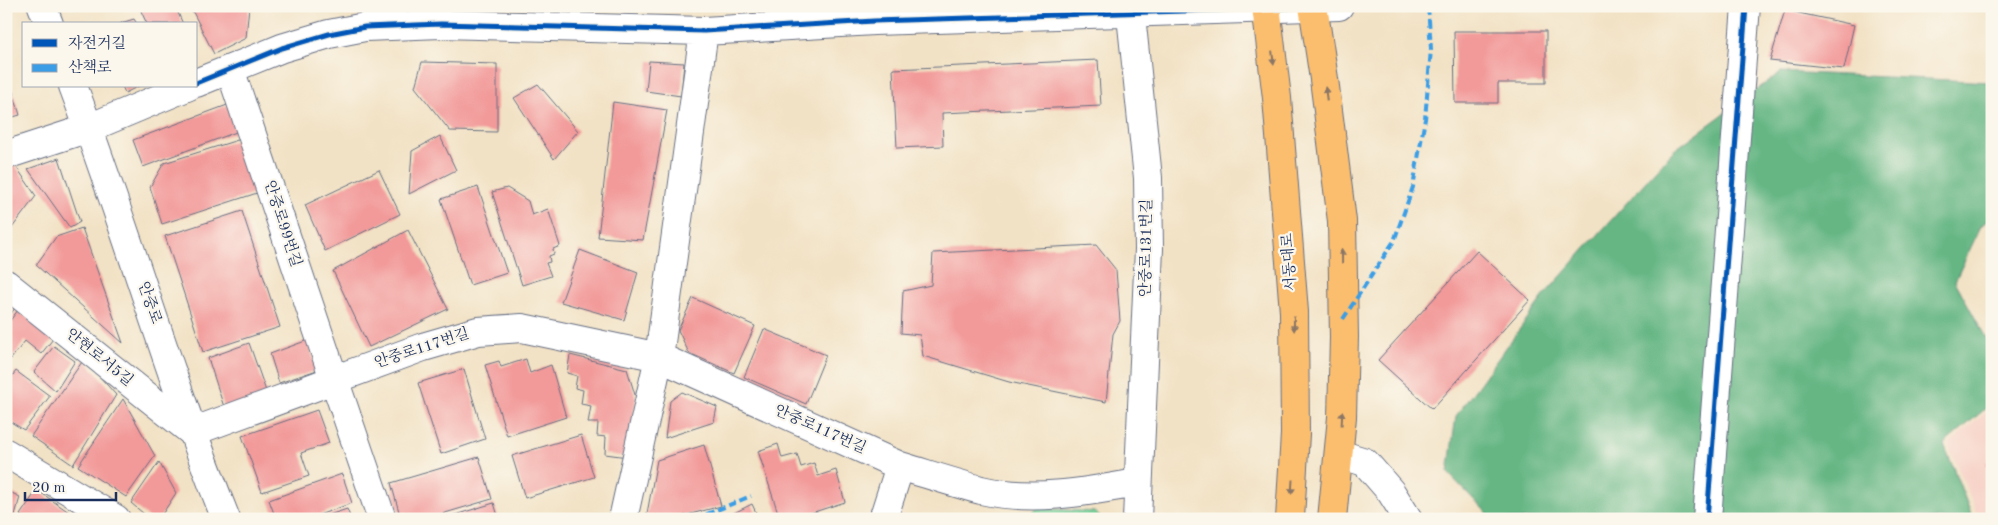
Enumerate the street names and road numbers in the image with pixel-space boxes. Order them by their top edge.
street label: 안중로99번길 [261,178,305,269]
street label: 안중로131번길 [1137,199,1155,297]
street label: 서동대로 [1278,232,1300,292]
street label: 안중로 [135,279,165,326]
street label: 안현로서5길 [63,325,137,389]
street label: 안중로117번길 [372,325,471,371]
street label: 안중로117번길 [772,401,869,457]

